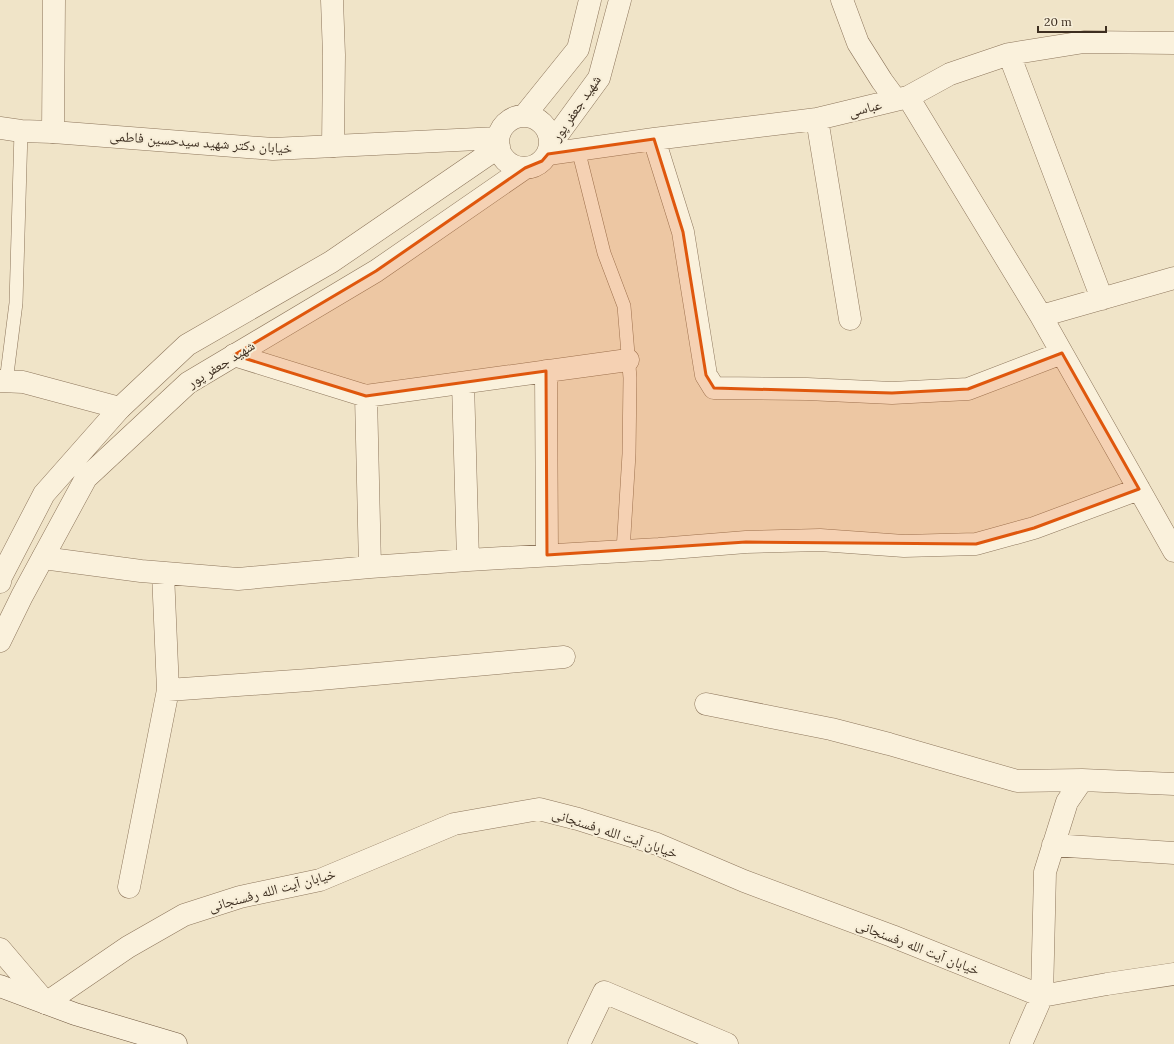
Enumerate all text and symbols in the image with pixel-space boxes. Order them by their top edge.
scale bar [1038,8,1106,34]
text: 20 m [1044,14,1072,29]
street label: شهید جعفر پور [547,71,605,145]
street label: عباسی [847,95,883,121]
street label: خیابان دکتر شهید سیدحسین فاطمی [109,127,293,157]
street label: شهید جعفر پور [183,336,258,392]
street label: خیابان آیت الله رفسنجانی [550,804,680,862]
street label: خیابان آیت الله رفسنجانی [207,864,338,916]
street label: خیابان آیت الله رفسنجانی [854,915,982,979]

